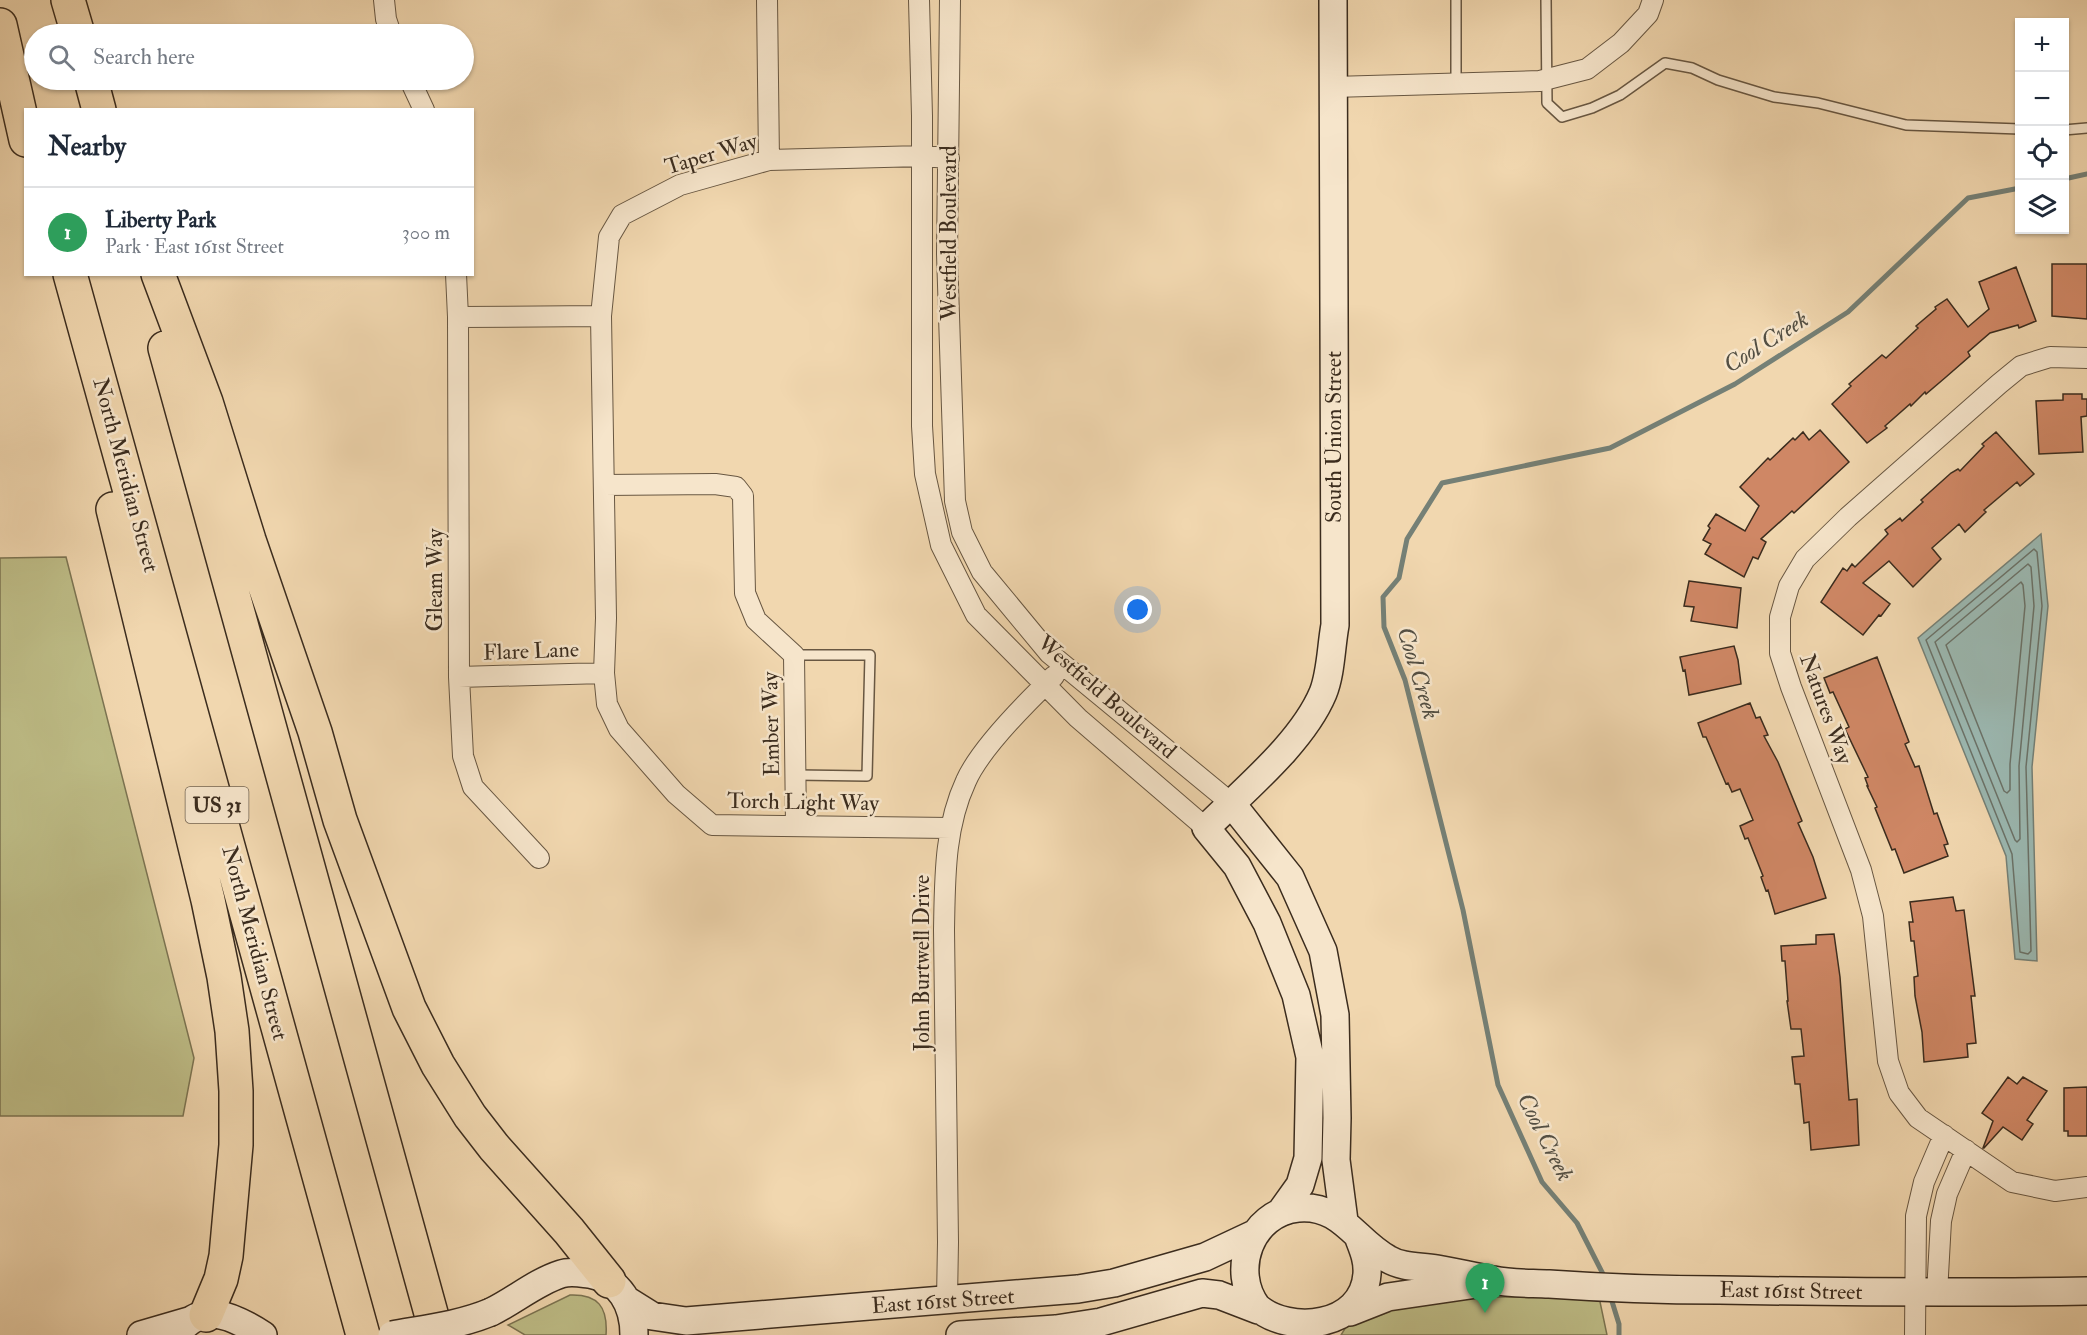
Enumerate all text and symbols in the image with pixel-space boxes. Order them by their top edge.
map controls [2015,18,2069,234]
button: + [2015,18,2069,72]
search box [24,24,474,90]
icon: search [45,41,78,74]
text: Search here [93,43,195,71]
button: − [2015,72,2069,126]
button: locate [2015,126,2069,180]
street label: Taper Way [661,127,761,182]
text: Nearby [48,131,126,163]
street label: Westfield Boulevard [935,145,963,322]
button: layers [2015,180,2069,234]
text: Liberty Park [105,206,216,234]
text: 1 [64,220,71,245]
text: 300 m [402,220,450,245]
text: Park · East 161st Street [105,234,284,259]
water label: Cool Creek [1718,304,1815,380]
street label: South Union Street [1320,351,1348,523]
street label: North Meridian Street [87,375,165,575]
street label: Gleam Way [421,528,449,631]
your location [1123,595,1152,624]
water label: Cool Creek [1389,623,1447,723]
street label: Westfield Boulevard [1031,628,1182,765]
street label: Flare Lane [483,635,579,667]
street label: Natures Way [1793,650,1859,768]
street label: Ember Way [756,671,786,777]
road number: US 31 [186,787,248,823]
street label: Torch Light Way [727,787,880,817]
street label: North Meridian Street [216,843,294,1043]
street label: John Burtwell Drive [908,875,936,1052]
water label: Cool Creek [1510,1088,1580,1186]
pin: 1 [1466,1264,1504,1313]
street label: East 161st Street [1719,1276,1863,1306]
street label: East 161st Street [871,1282,1015,1320]

